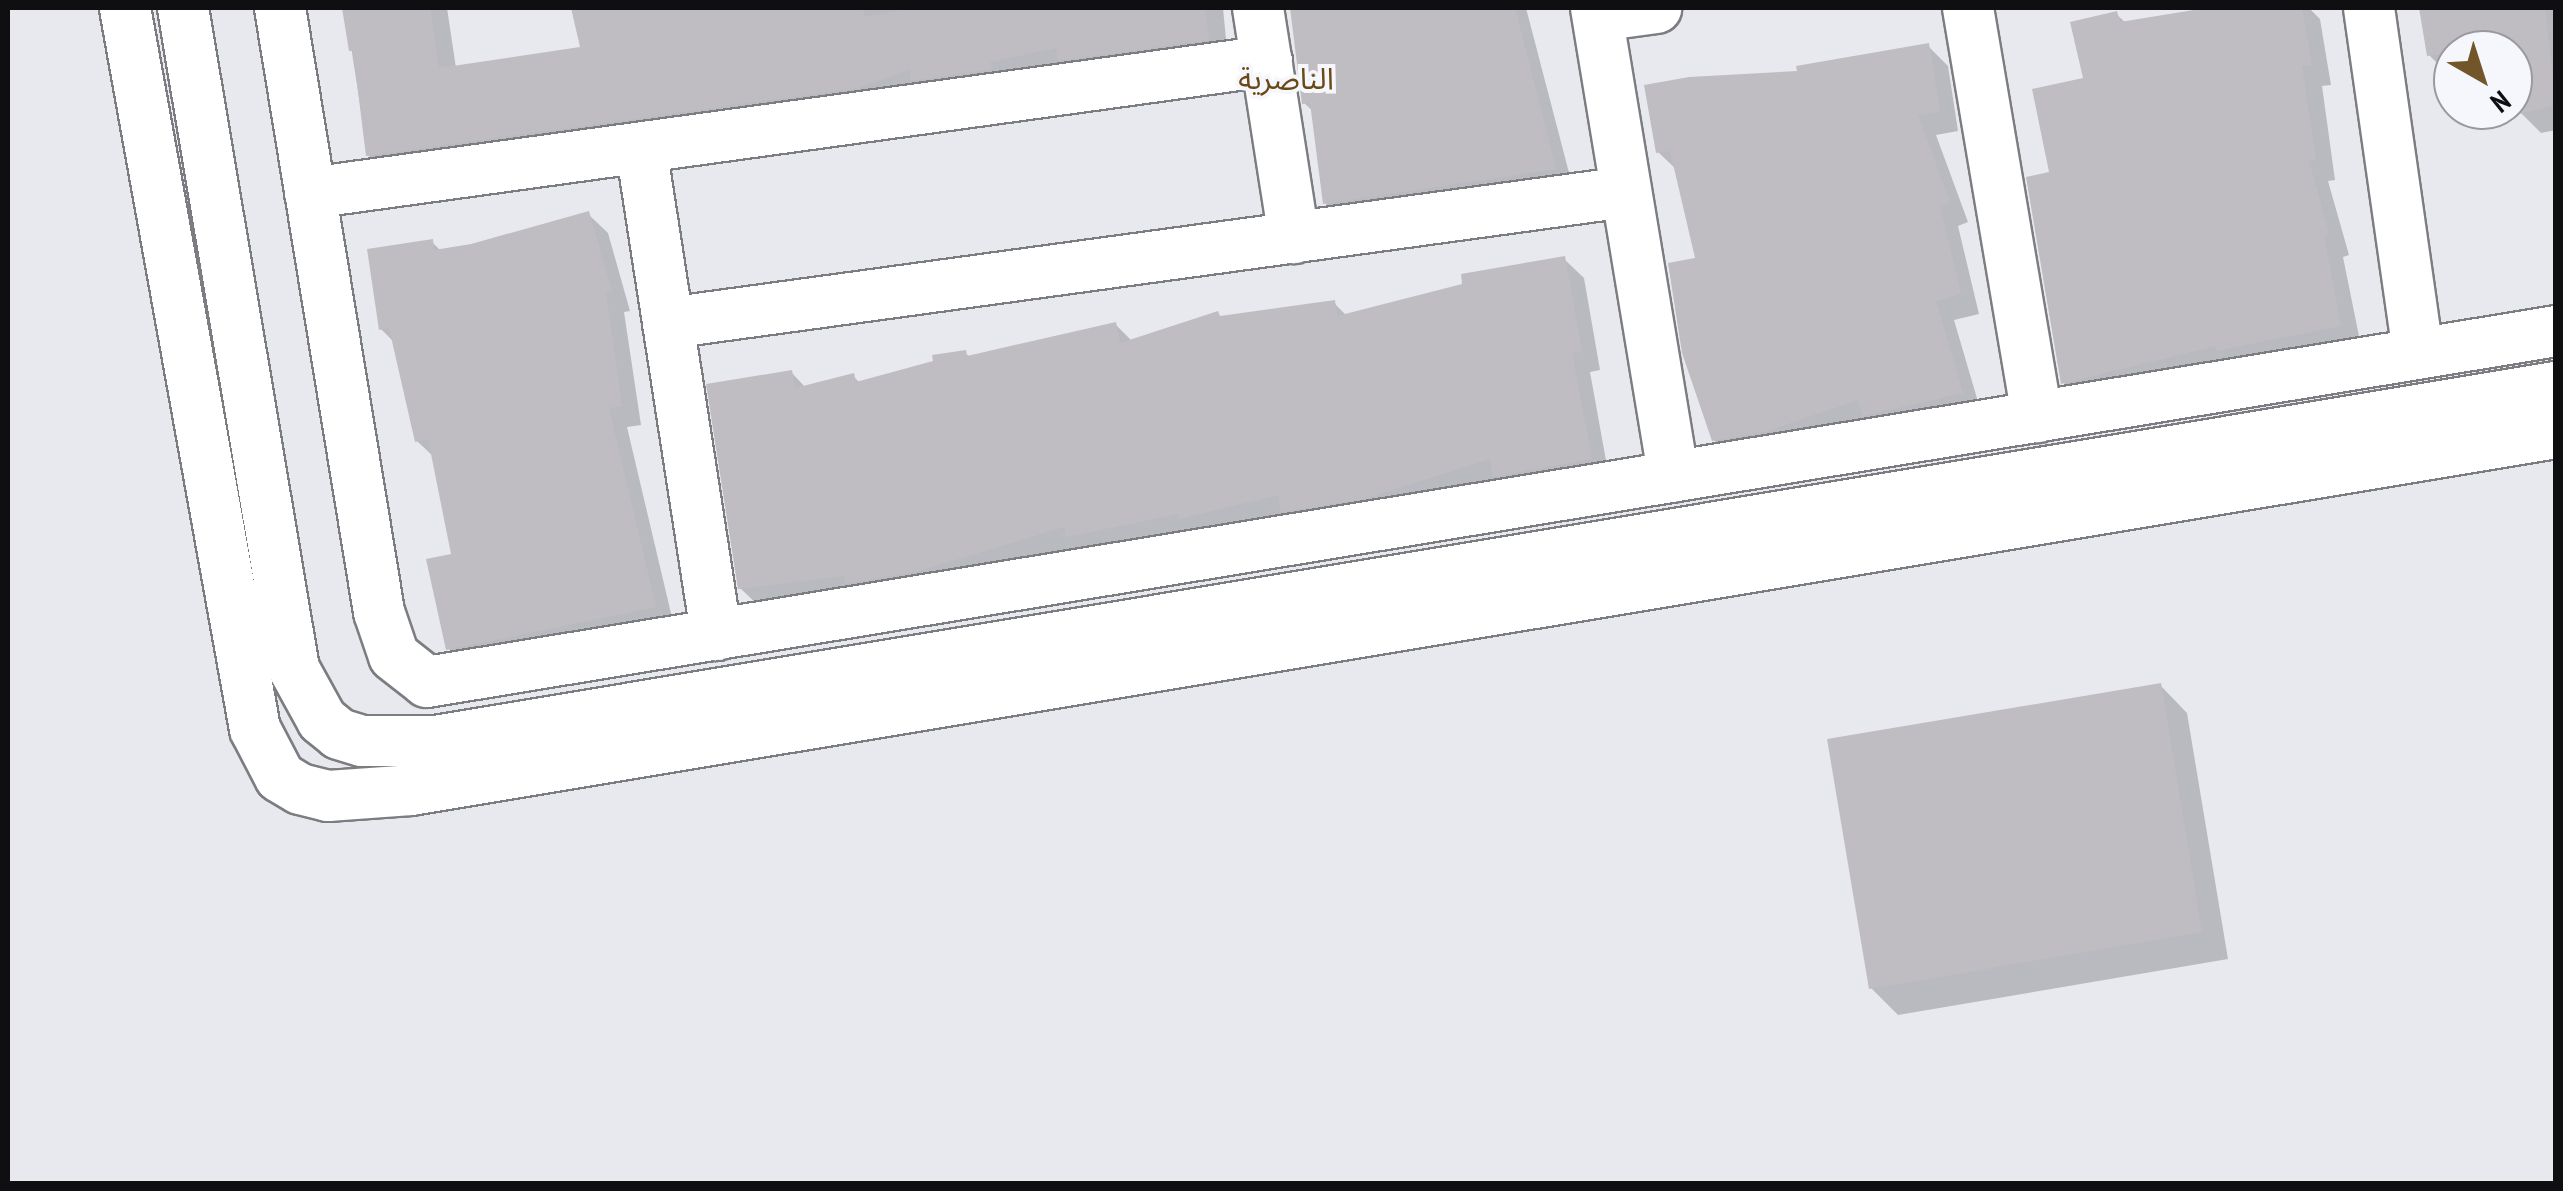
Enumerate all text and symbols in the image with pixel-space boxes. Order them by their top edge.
north arrow [2433,30,2533,130]
district label: الناصرية [1238,60,1334,96]
text: N [2483,83,2518,121]

